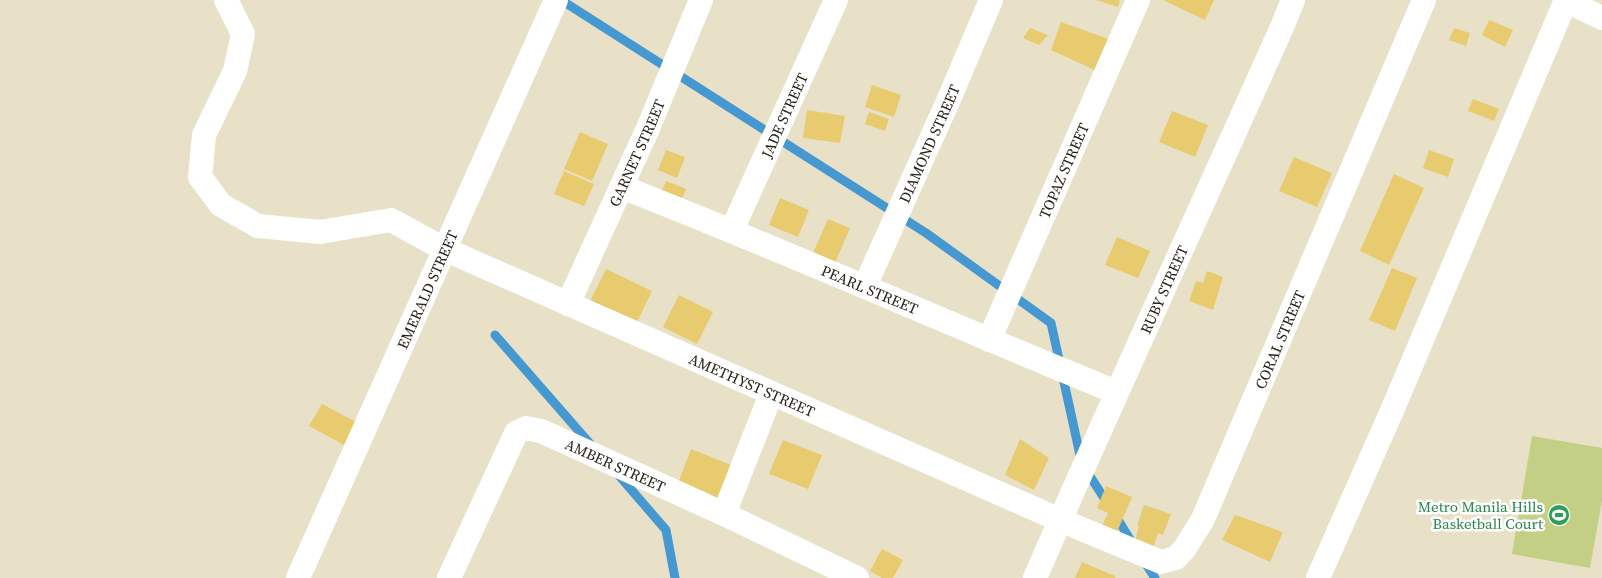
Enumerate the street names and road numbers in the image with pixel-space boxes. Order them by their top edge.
street label: JADE STREET [755,69,812,162]
street label: DIAMOND STREET [893,81,964,206]
street label: GARNET STREET [603,96,669,210]
street label: TOPAZ STREET [1033,119,1093,222]
street label: EMERALD STREET [391,227,462,352]
street label: RUBY STREET [1134,242,1193,337]
street label: PEARL STREET [818,259,921,319]
street label: CORAL STREET [1249,287,1310,392]
street label: AMETHYST STREET [686,348,818,421]
street label: AMBER STREET [562,433,669,497]

